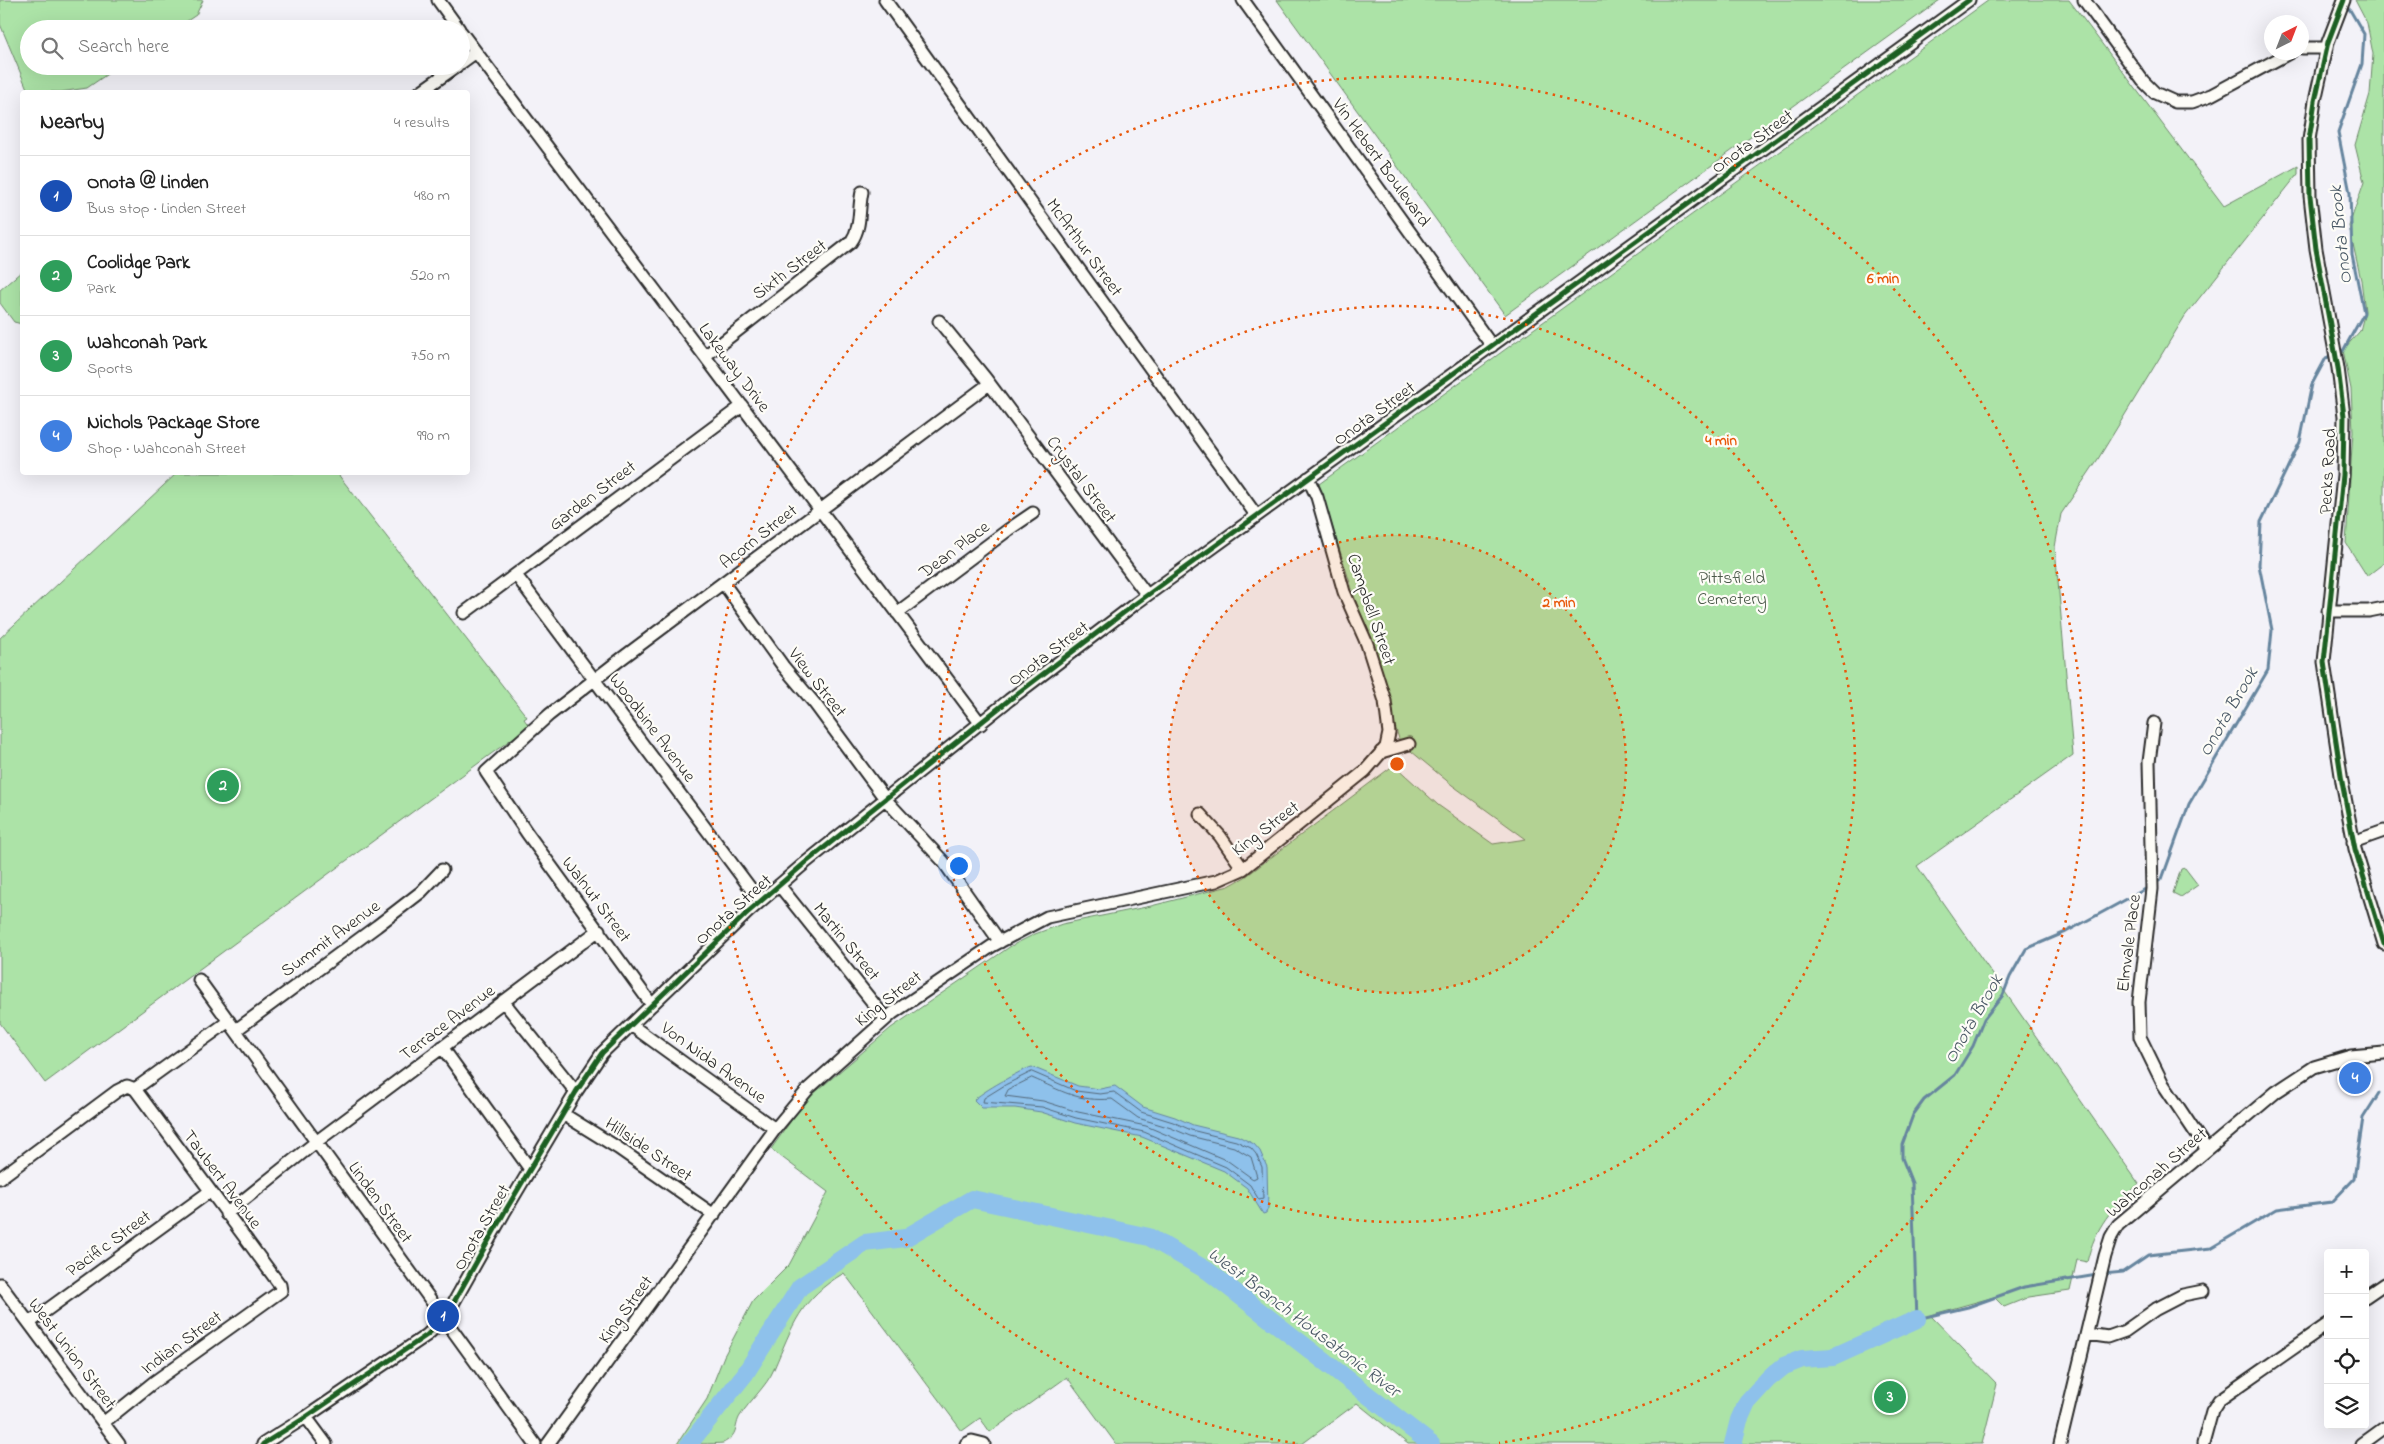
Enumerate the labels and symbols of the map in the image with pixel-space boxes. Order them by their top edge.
north arrow [2264,15,2309,60]
street label: Vin Hebert Boulevard [1324,93,1436,233]
street label: Onota Street [1707,104,1800,181]
water label: Onota Brook [2323,183,2360,286]
street label: McArthur Street [1039,194,1128,303]
street label: Sixth Street [748,234,833,307]
text: 6 min [1866,268,1900,290]
street label: Lakeway Drive [691,318,776,419]
street label: Onota Street [1329,376,1422,453]
street label: Pecks Road [2314,427,2344,515]
text: 4 min [1704,430,1737,452]
street label: Crystal Street [1039,431,1122,529]
street label: Garden Street [544,455,642,538]
street label: Acorn Street [715,499,804,576]
street label: Dean Place [914,515,997,586]
street label: Campbell Street [1339,550,1401,669]
park label: Pittsfield Cemetery [1697,566,1767,613]
text: 2 min [1542,592,1576,614]
street label: Onota Street [1003,615,1095,694]
street label: View Street [780,642,852,724]
water label: Onota Brook [2193,662,2266,762]
street label: Woodbine Avenue [602,668,702,789]
centre of rings [1388,755,1406,773]
pin: 2 [207,767,239,805]
street label: King Street [1227,795,1306,864]
street label: Walnut Street [554,852,636,949]
your location [946,853,972,879]
street label: Onota Street [690,869,779,952]
street label: Elmvale Place [2111,892,2149,994]
street label: Summit Avenue [276,894,387,985]
street label: Martin Street [806,897,885,987]
street label: King Street [850,965,929,1035]
water label: Onota Brook [1938,969,2011,1069]
street label: Terrace Avenue [395,978,502,1068]
street label: Von Nida Avenue [654,1016,772,1111]
pin: 4 [2339,1059,2371,1097]
street label: Hillside Street [599,1112,697,1189]
street label: Wahconah Street [2101,1122,2214,1225]
street label: Taubert Avenue [176,1125,268,1236]
street label: Linden Street [341,1157,418,1250]
street label: Onota Street [448,1180,518,1276]
street label: Pacific Street [61,1205,157,1284]
water label: West Branch Housatonic River [1202,1242,1407,1406]
street label: King Street [593,1271,661,1350]
street label: West Union Street [21,1293,122,1415]
pin: 1 [427,1297,459,1335]
street label: Indian Street [136,1305,228,1382]
pin: 3 [1874,1378,1906,1416]

